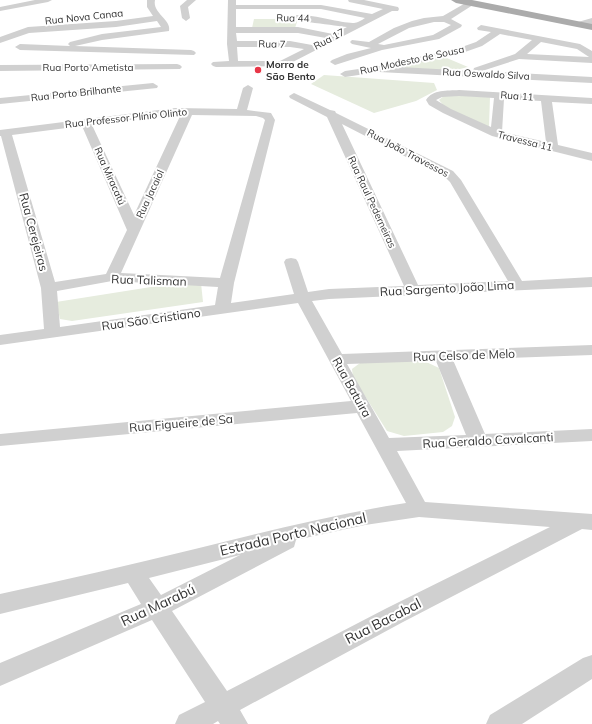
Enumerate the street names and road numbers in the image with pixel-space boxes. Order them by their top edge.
street label: Rua Nova Canaa [44,6,124,28]
street label: Rua 44 [276,11,310,25]
street label: Rua 17 [311,25,347,53]
street label: Rua 7 [258,37,286,51]
street label: Rua Modesto de Sousa [359,43,465,77]
street label: Rua Porto Ametista [43,61,133,74]
street label: Rua Oswaldo Silva [442,65,530,83]
street label: Rua Porto Brilhante [30,82,122,104]
street label: Rua 11 [500,88,534,104]
street label: Rua Professor Plínio Olinto [64,105,188,131]
street label: Rua João Travessos [365,126,451,180]
street label: Travessa 11 [496,128,554,154]
street label: Rua Miracatú [91,145,129,207]
street label: Rua Raul Pederneiras [345,154,399,250]
street label: Rua Jacaiol [133,168,167,220]
street label: Rua Cerejeiras [16,191,52,273]
street label: Rua Talisman [111,271,187,289]
street label: Rua Sargento João Lima [379,277,515,299]
street label: Rua São Cristiano [101,305,202,333]
street label: Rua Celso de Melo [413,346,515,364]
street label: Rua Batuira [329,354,375,420]
street label: Rua Figueire de Sa [128,411,234,435]
street label: Rua Geraldo Cavalcanti [422,429,554,451]
street label: Estrada Porto Nacional [218,508,368,560]
street label: Rua Marabú [118,580,198,630]
street label: Rua Bacabal [342,594,424,648]

